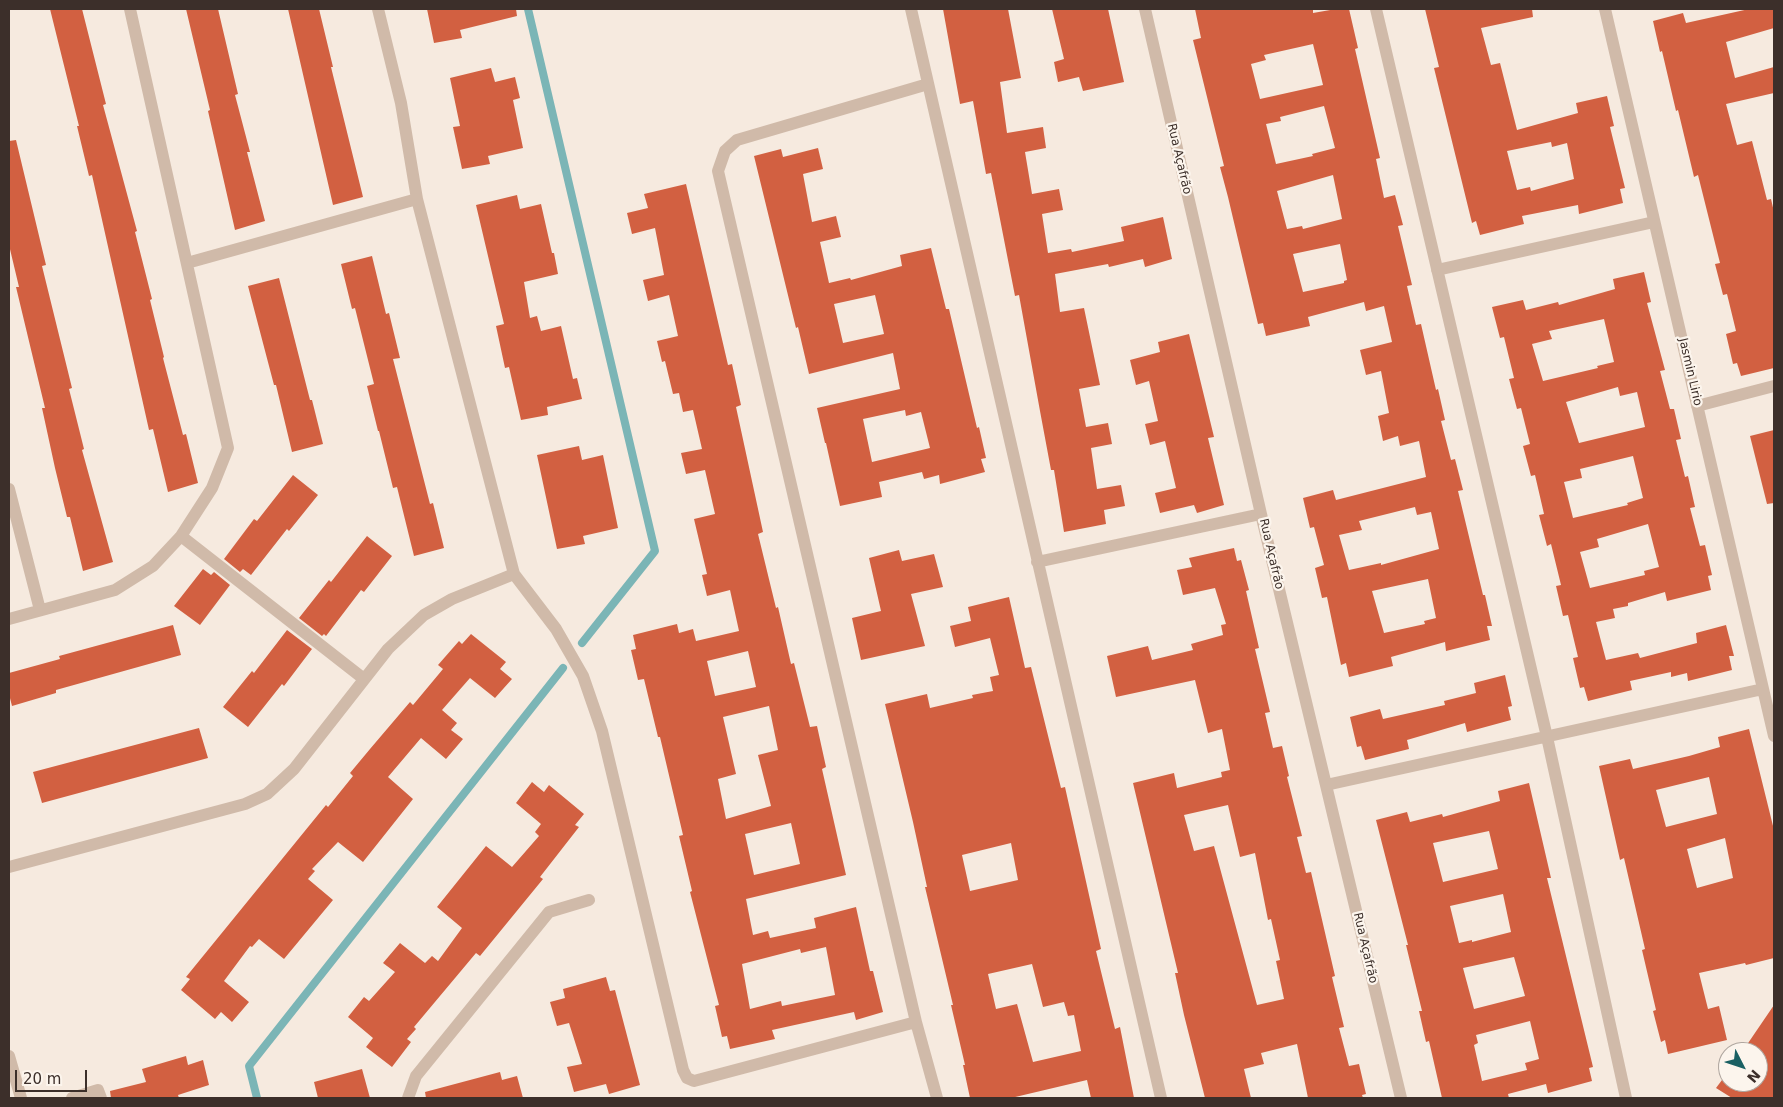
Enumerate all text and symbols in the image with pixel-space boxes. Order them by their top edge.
street label: Rua Açafrão [1164,122,1194,196]
street label: Jasmin Lirio [1675,337,1705,407]
street label: Rua Açafrão [1256,517,1286,591]
street label: Rua Açafrão [1350,911,1380,985]
north arrow [1718,1042,1768,1092]
scale bar [18,1060,90,1092]
text: N [1744,1067,1763,1086]
text: 20 m [23,1070,61,1088]

